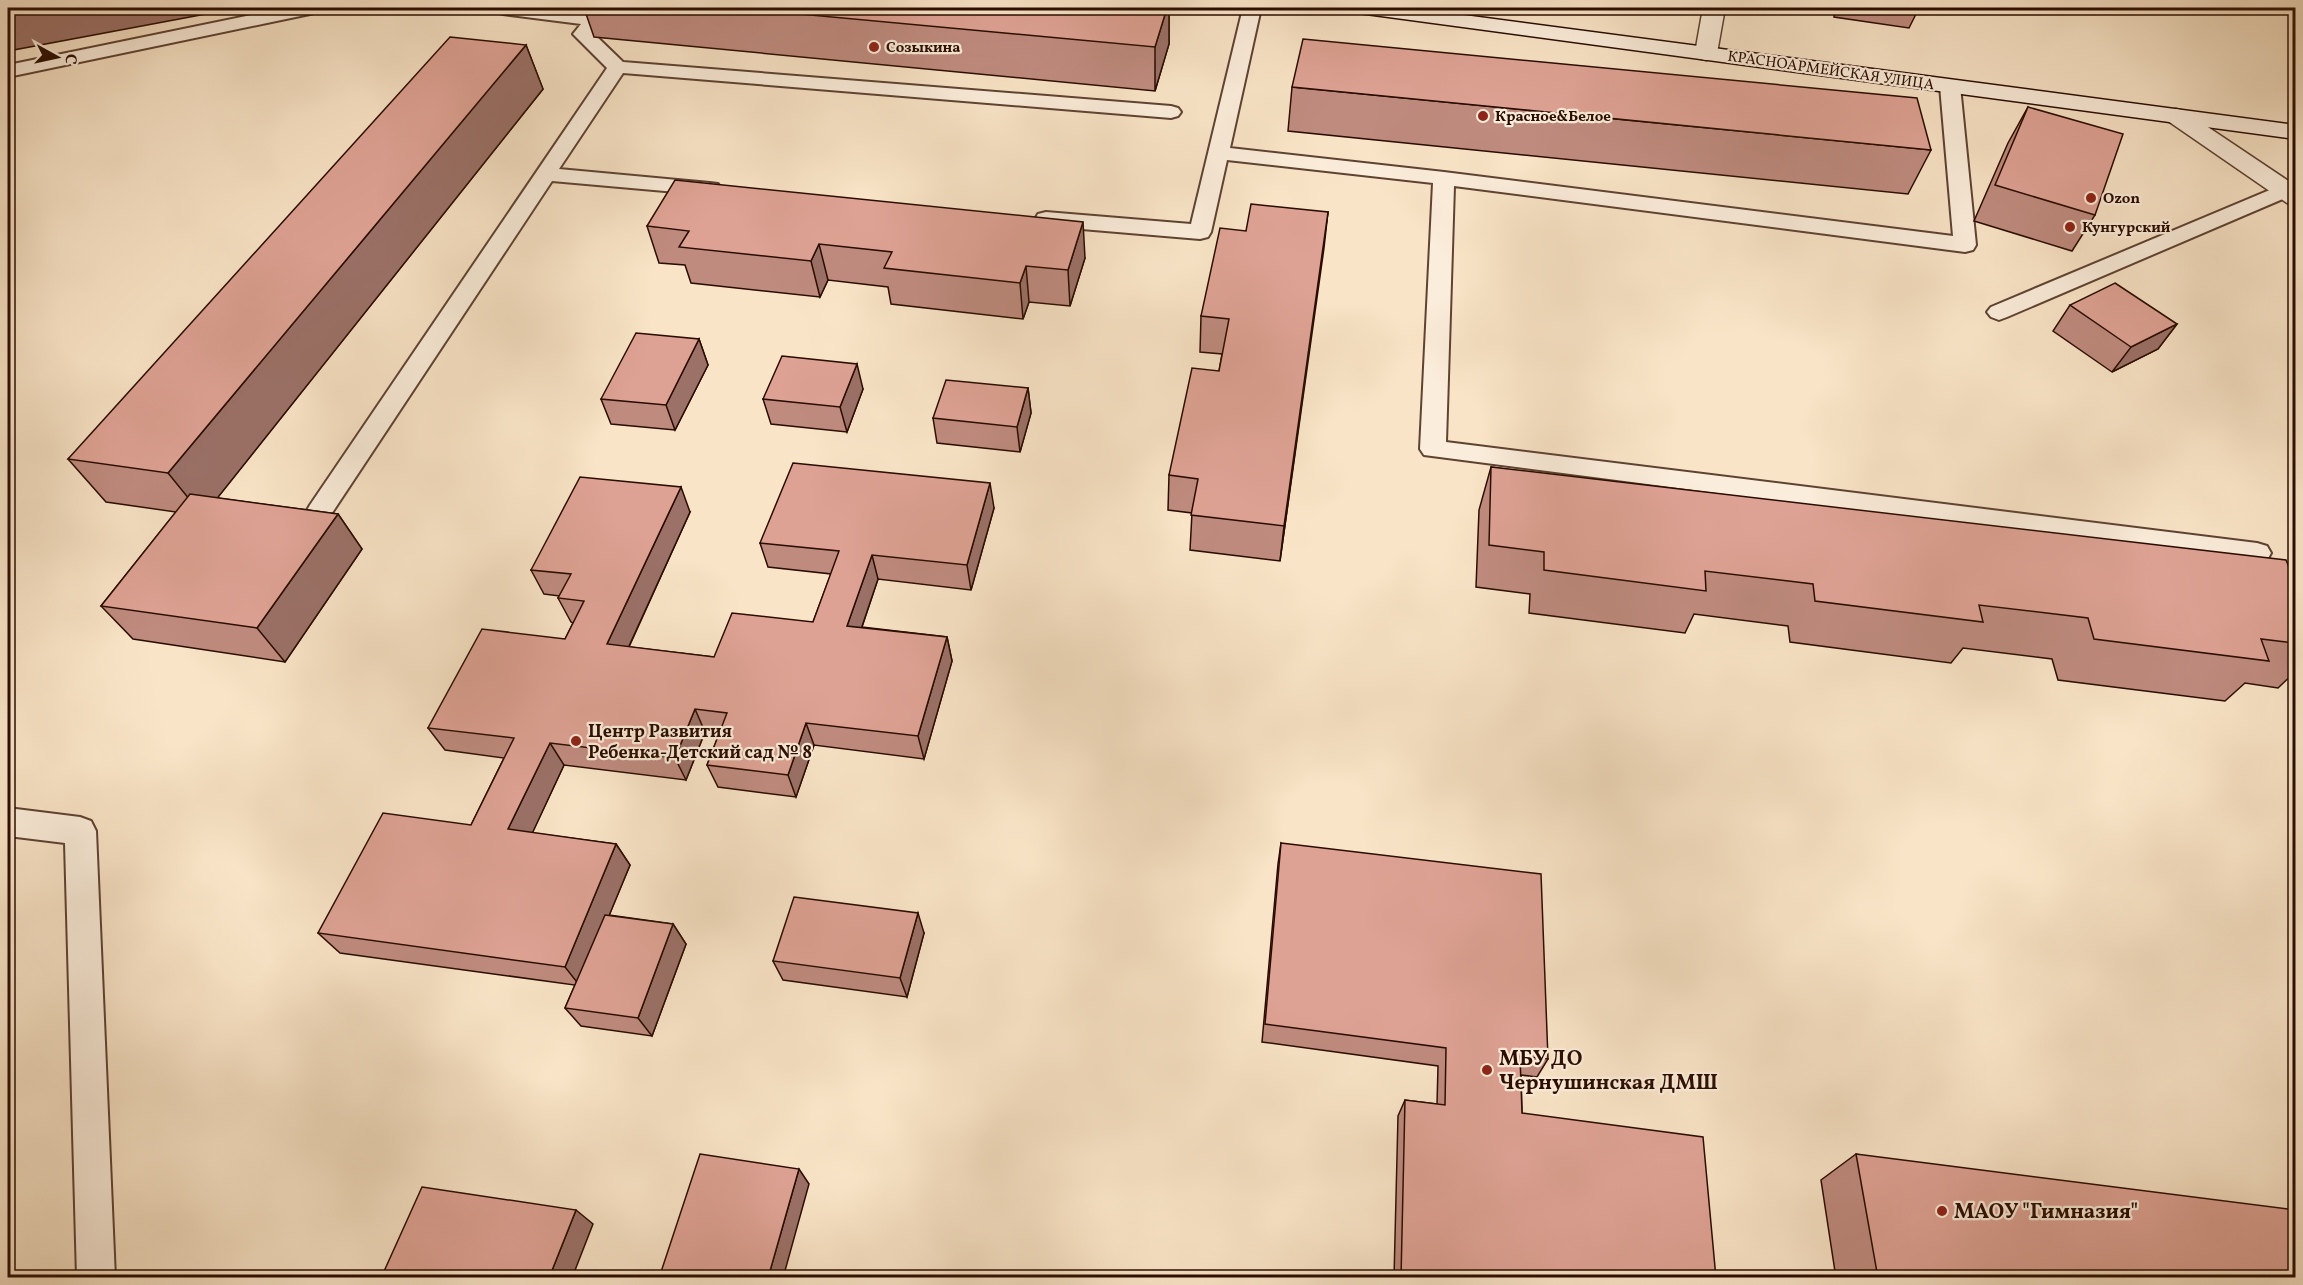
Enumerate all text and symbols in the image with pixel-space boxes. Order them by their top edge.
north arrow [27,27,87,87]
place label: Созыкина [886,38,961,59]
marker: Созыкина [867,40,881,54]
street label: КРАСНОАРМЕЙСКАЯ УЛИЦА [1726,47,1936,96]
text: С [58,52,81,65]
place label: Красное&Белое [1495,107,1611,128]
marker: Красное&Белое [1476,109,1490,123]
place label: Ozon [2103,189,2140,210]
marker: Ozon [2084,191,2098,205]
place label: Кунгурский [2082,218,2171,239]
marker: Кунгурский [2063,220,2077,234]
place label: Центр Развития Ребенка-Детский сад № 8 [588,720,812,766]
marker: Центр Развития Ребенка-Детский сад № 8 [569,734,583,748]
place label: МБУ ДО Чернушинская ДМШ [1499,1045,1718,1098]
marker: МБУ ДО Чернушинская ДМШ [1480,1063,1494,1077]
place label: МАОУ "Гимназия" [1954,1198,2138,1227]
marker: МАОУ "Гимназия" [1935,1204,1949,1218]

